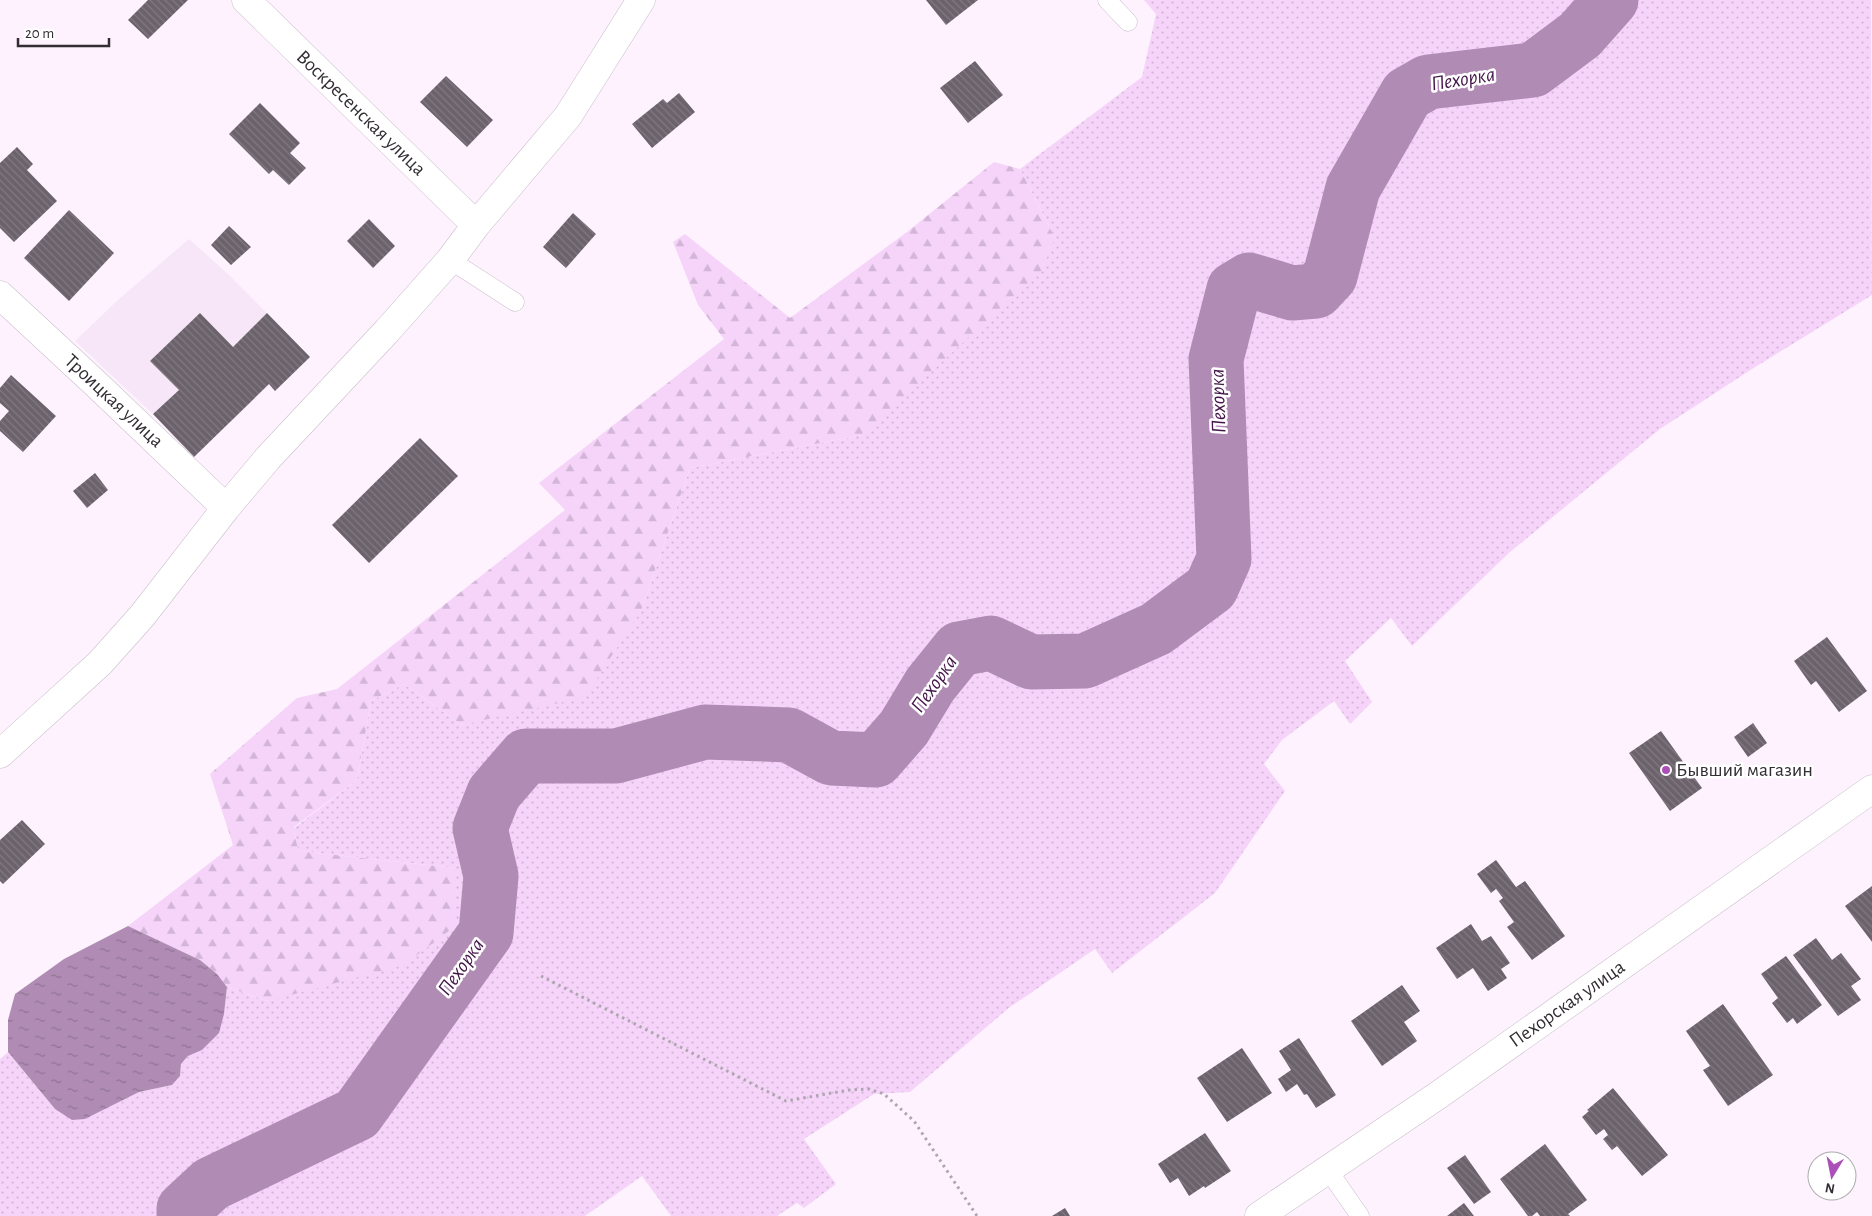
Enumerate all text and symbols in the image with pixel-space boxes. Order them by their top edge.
scale bar [18,15,109,47]
text: 20 m [25,26,54,41]
street label: Воскресенская улица [293,46,429,180]
water label: Пехорка [1430,64,1497,95]
street label: Троицкая улица [61,350,167,452]
water label: Пехорка [1206,368,1231,434]
water label: Пехорка [907,652,962,717]
place label: Бывший магазин [1676,760,1813,780]
marker: Бывший магазин [1660,764,1672,776]
water label: Пехорка [434,935,489,1000]
street label: Пехорская улица [1505,957,1629,1051]
north arrow [1807,1151,1857,1201]
text: N [1824,1180,1836,1196]

